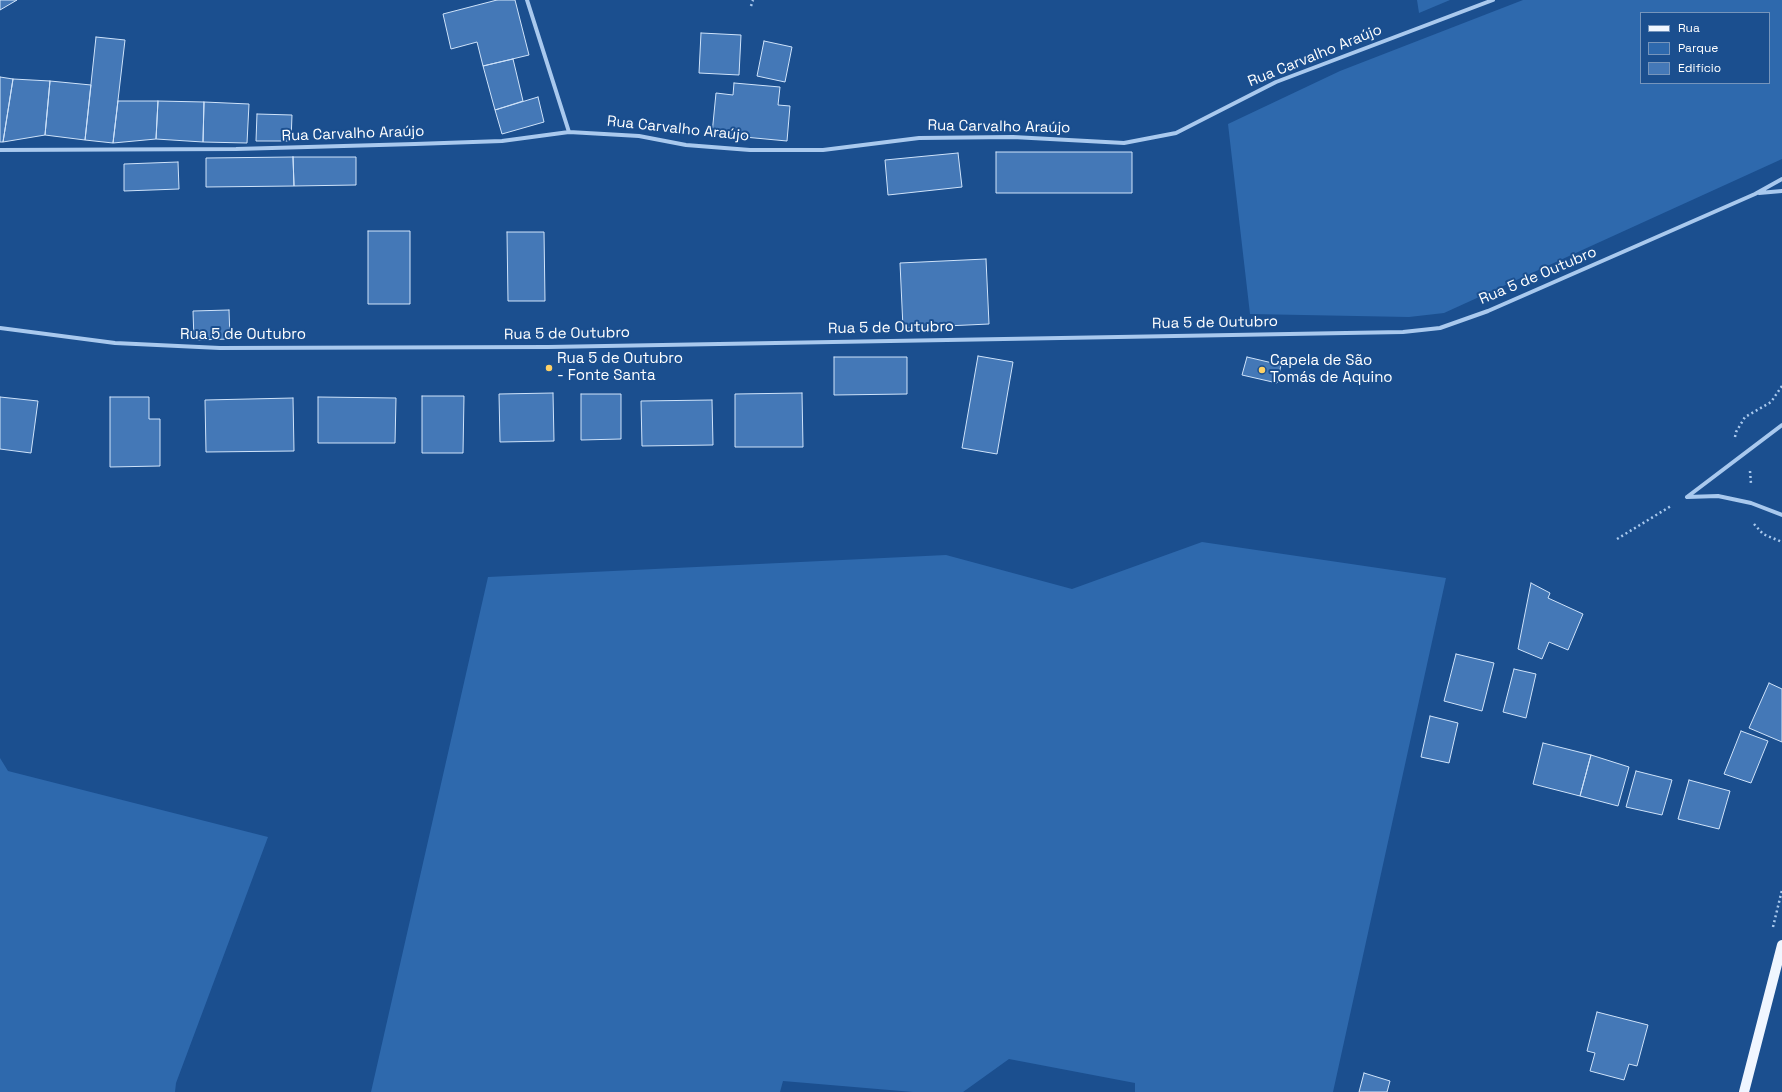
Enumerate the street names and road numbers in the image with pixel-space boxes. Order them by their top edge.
street label: Rua Carvalho Araújo [1245,21,1385,91]
street label: Rua Carvalho Araújo [606,113,750,145]
street label: Rua Carvalho Araújo [927,117,1071,137]
street label: Rua Carvalho Araújo [281,123,425,145]
street label: Rua 5 de Outubro [1477,243,1599,309]
street label: Rua 5 de Outubro [1152,313,1278,333]
street label: Rua 5 de Outubro [828,318,954,338]
street label: Rua 5 de Outubro [504,324,630,344]
street label: Rua 5 de Outubro [180,326,306,344]

